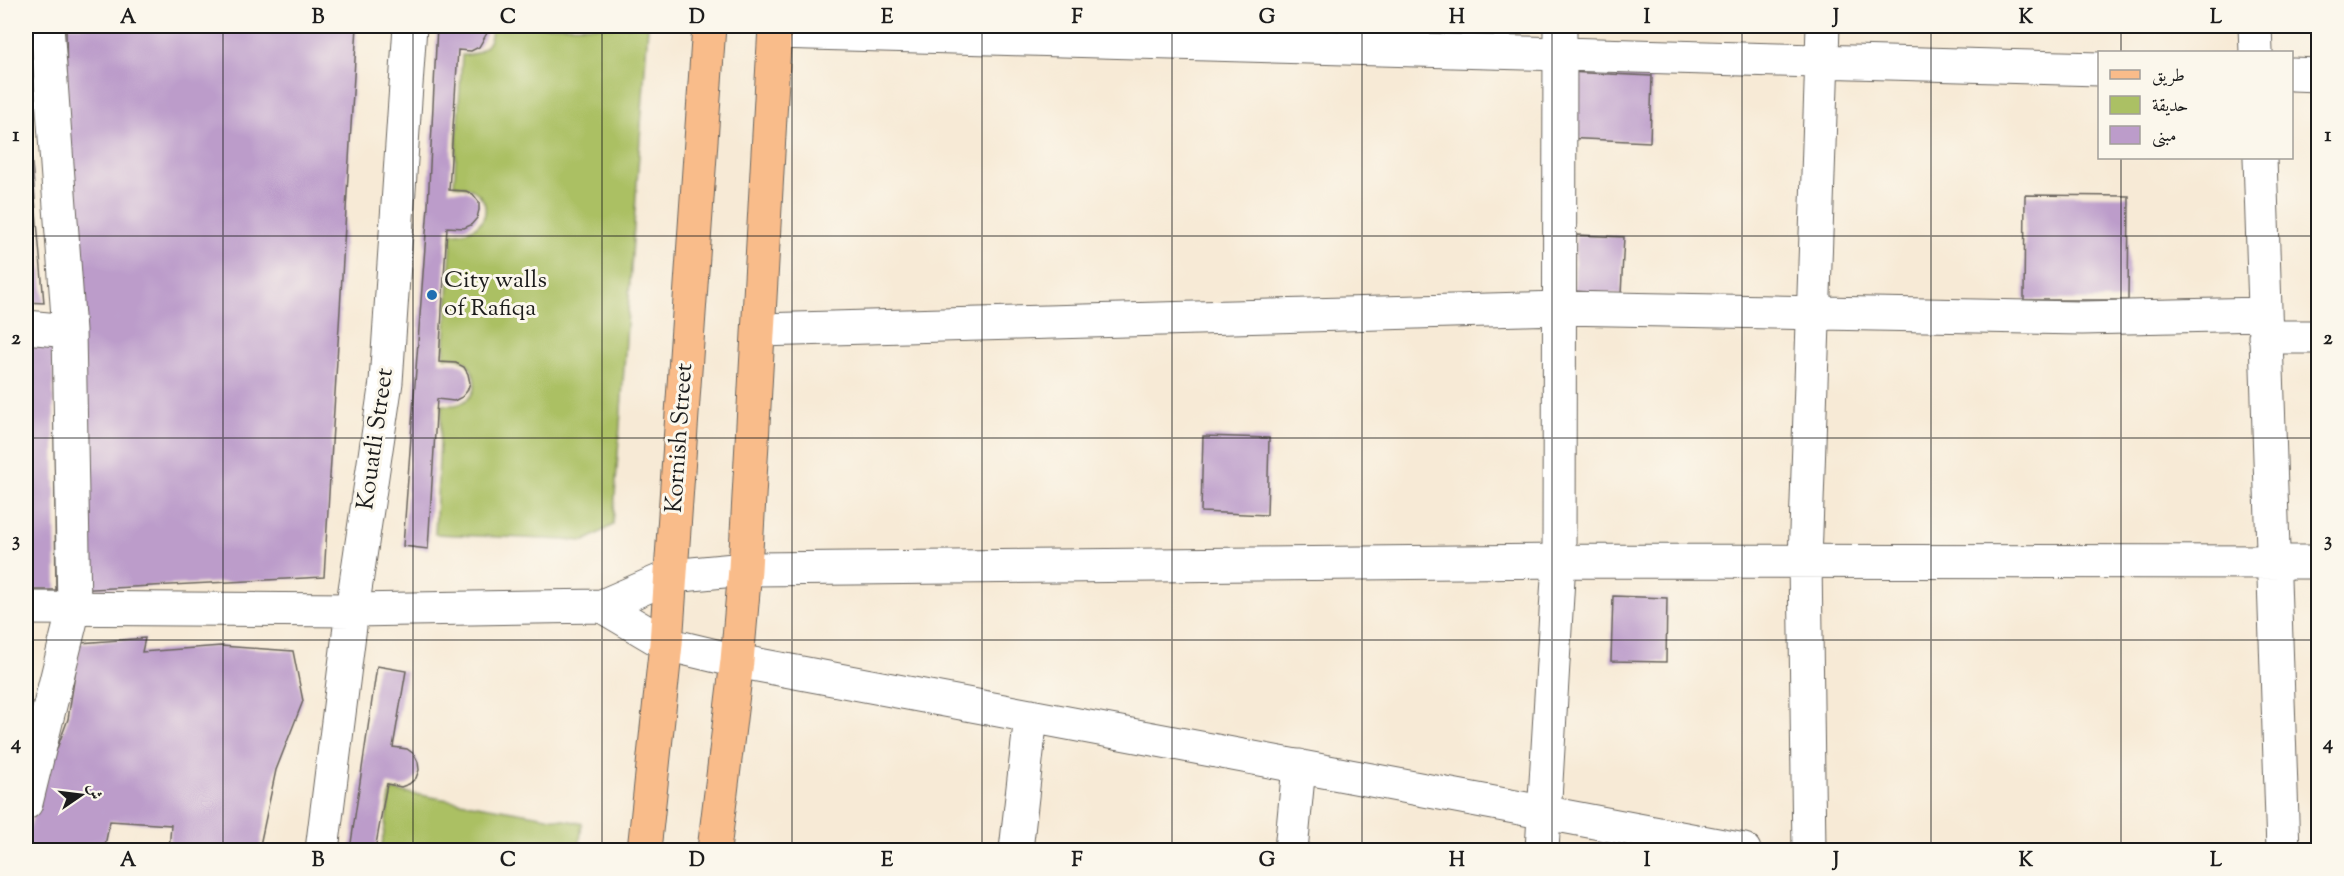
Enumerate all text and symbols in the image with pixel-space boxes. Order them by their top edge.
text: A [120,4,137,33]
text: B [312,4,325,33]
text: C [500,4,516,33]
text: D [689,4,705,33]
text: E [881,4,894,33]
text: F [1071,4,1083,33]
text: G [1259,4,1276,33]
text: H [1449,4,1465,33]
text: I [1644,4,1651,33]
text: J [1831,4,1839,33]
text: K [2019,4,2034,33]
text: L [2210,4,2223,33]
legend [2098,51,2293,159]
text: طريق [2152,64,2185,90]
text: حديقة [2152,94,2188,120]
text: 1 [13,122,20,151]
text: 1 [2325,122,2332,151]
text: مبنى [2152,124,2177,150]
place label: City walls of Rafiqa [444,264,547,326]
marker: City walls of Rafiqa [425,288,439,302]
text: 2 [11,325,21,354]
text: 2 [2323,325,2333,354]
street label: Kornish Street [658,362,702,514]
street label: Kouatli Street [349,366,403,512]
text: 3 [12,527,20,556]
text: 3 [2324,527,2332,556]
text: 4 [10,730,21,759]
text: 4 [2322,730,2333,759]
north arrow [51,765,111,825]
text: ش [80,781,106,802]
text: A [120,847,137,876]
text: B [312,847,325,876]
text: C [500,847,516,876]
text: D [689,847,705,876]
text: E [881,847,894,876]
text: F [1071,847,1083,876]
text: G [1259,847,1276,876]
text: H [1449,847,1465,876]
text: I [1644,847,1651,876]
text: J [1831,847,1839,876]
text: K [2019,847,2034,876]
text: L [2210,847,2223,876]

